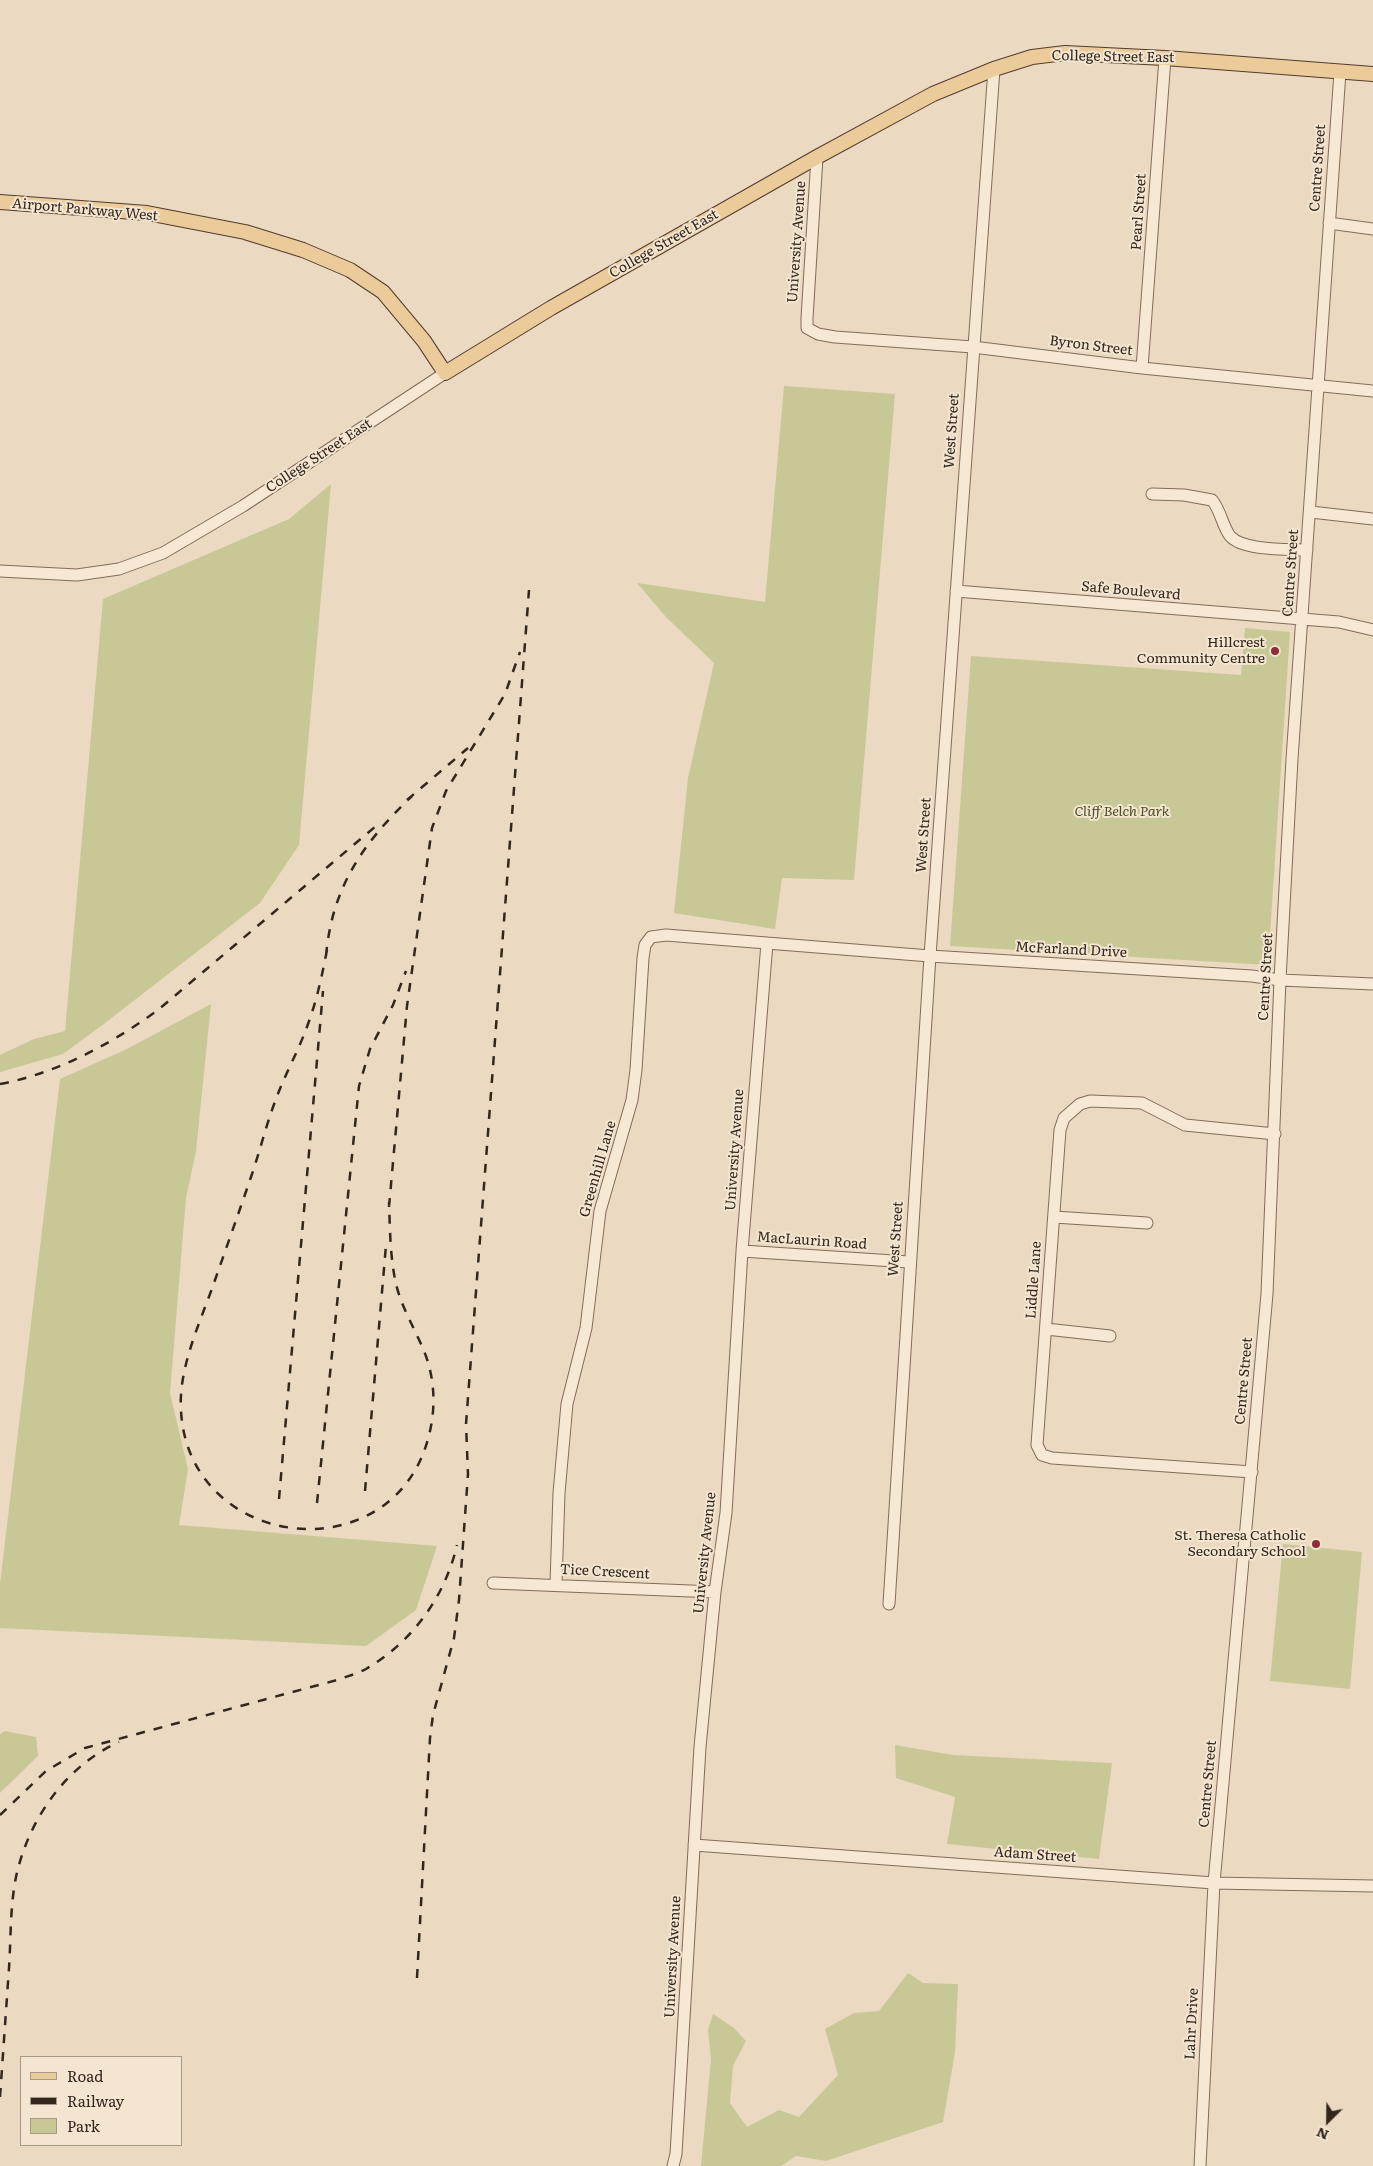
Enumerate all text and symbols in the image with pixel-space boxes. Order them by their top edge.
street label: College Street East [1051,48,1175,66]
street label: Centre Street [1307,124,1329,212]
street label: Pearl Street [1128,173,1150,251]
street label: University Avenue [784,180,810,304]
street label: Airport Parkway West [11,195,159,225]
street label: College Street East [607,206,721,282]
street label: Byron Street [1048,333,1134,359]
street label: West Street [941,393,963,469]
street label: College Street East [263,415,375,497]
street label: Centre Street [1280,529,1302,617]
street label: Safe Boulevard [1081,578,1181,604]
place label: Hillcrest Community Centre [1137,635,1265,668]
marker: Hillcrest Community Centre [1269,645,1281,657]
street label: West Street [913,797,935,873]
park label: Cliff Belch Park [1075,804,1169,820]
street label: Centre Street [1255,933,1277,1021]
street label: McFarland Drive [1015,939,1127,961]
street label: University Avenue [722,1088,748,1212]
street label: Greenhill Lane [576,1119,620,1219]
street label: West Street [885,1201,907,1277]
street label: MacLaurin Road [756,1229,868,1253]
street label: Liddle Lane [1023,1241,1045,1319]
street label: Centre Street [1232,1337,1256,1425]
street label: University Avenue [690,1491,720,1615]
place label: St. Theresa Catholic Secondary School [1174,1528,1306,1560]
marker: St. Theresa Catholic Secondary School [1310,1538,1322,1550]
street label: Tice Crescent [560,1561,650,1583]
street label: Centre Street [1196,1740,1220,1828]
street label: Adam Street [993,1844,1077,1866]
street label: University Avenue [661,1895,685,2019]
street label: Lahr Drive [1182,1988,1202,2060]
legend [20,2056,182,2146]
text: Road [67,2064,103,2087]
text: Railway [67,2089,124,2112]
north arrow [1303,2096,1353,2146]
text: Park [67,2114,100,2137]
text: N [1313,2123,1331,2146]

